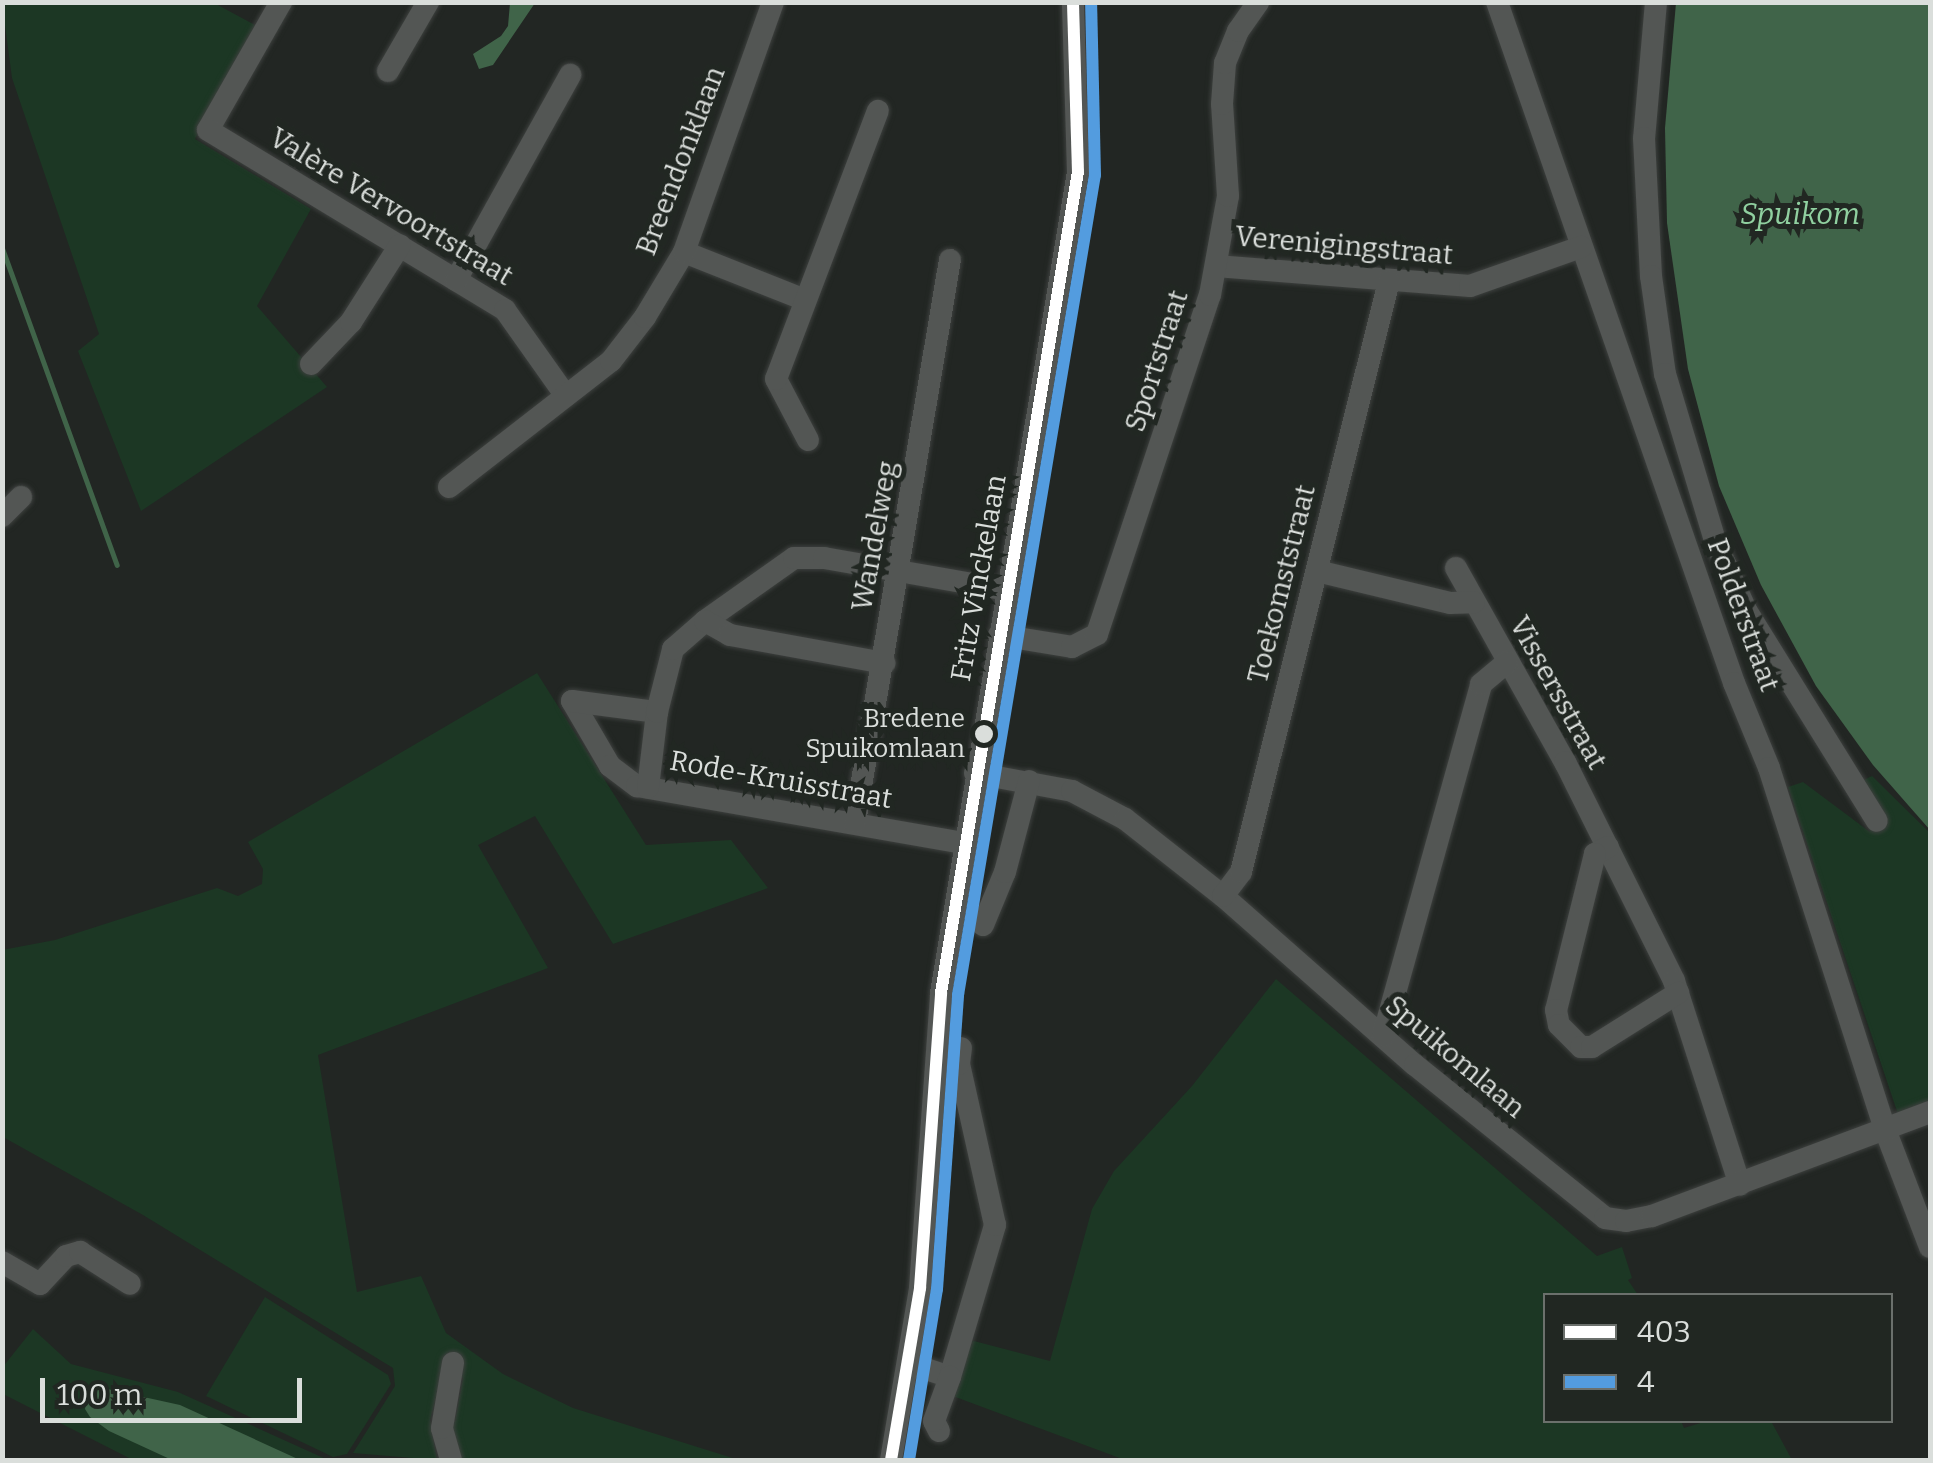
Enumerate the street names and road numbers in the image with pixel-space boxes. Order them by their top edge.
street label: Breendonklaan [630,62,732,260]
street label: Valère Vervoortstraat [263,121,519,293]
street label: Verenigingstraat [1234,220,1454,272]
street label: Sportstraat [1118,286,1196,436]
street label: Wandelweg [845,458,905,614]
street label: Fritz Vinckelaan [944,472,1014,684]
street label: Toekomststraat [1241,481,1323,687]
street label: Polderstraat [1700,534,1786,696]
street label: Vissersstraat [1502,611,1614,775]
street label: Rode-Kruisstraat [667,744,895,816]
street label: Spuikomlaan [1378,989,1532,1125]

